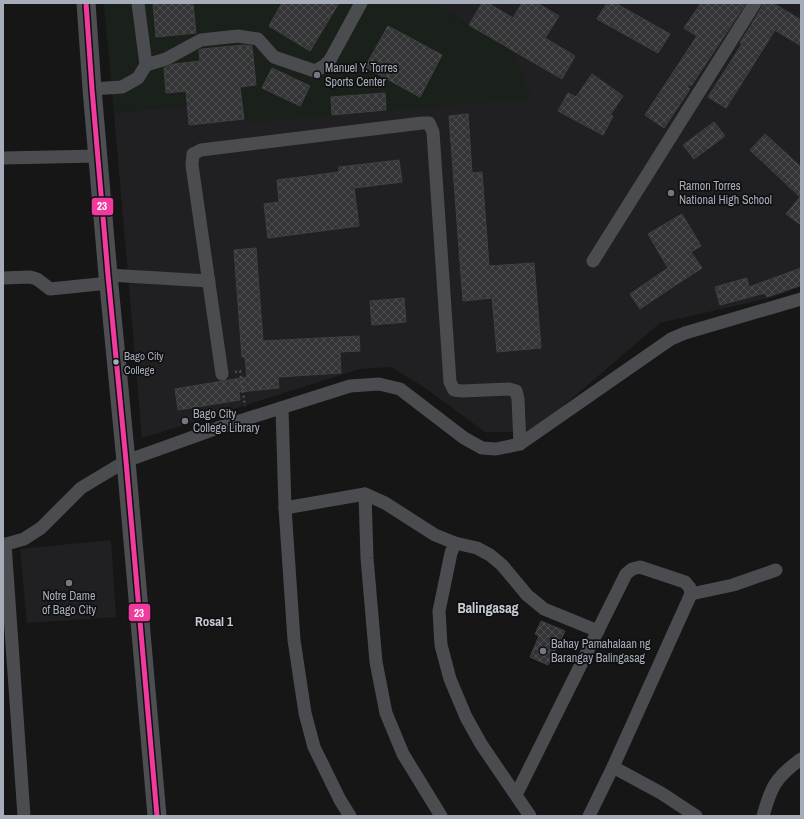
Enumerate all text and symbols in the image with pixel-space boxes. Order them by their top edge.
place label: Manuel Y. Torres Sports Center [325,60,398,90]
marker: Manuel Y. Torres Sports Center [312,70,322,80]
place label: Ramon Torres National High School [679,178,772,208]
marker: Ramon Torres National High School [666,188,676,198]
line badge: 23 [91,197,114,216]
text: 23 [97,199,107,213]
place label: Bago City College [124,349,164,377]
marker: Bago City College [111,357,121,367]
place label: Bago City College Library [193,406,260,436]
marker: Bago City College Library [180,416,190,426]
marker: Notre Dame of Bago City [64,578,74,588]
place label: Notre Dame of Bago City [42,588,96,618]
district label: Balingasag [457,599,519,617]
line badge: 23 [128,603,151,622]
text: 23 [134,606,144,620]
district label: Rosal 1 [195,613,233,630]
place label: Bahay Pamahalaan ng Barangay Balingasag [551,636,651,666]
marker: Bahay Pamahalaan ng Barangay Balingasag [538,646,548,656]

